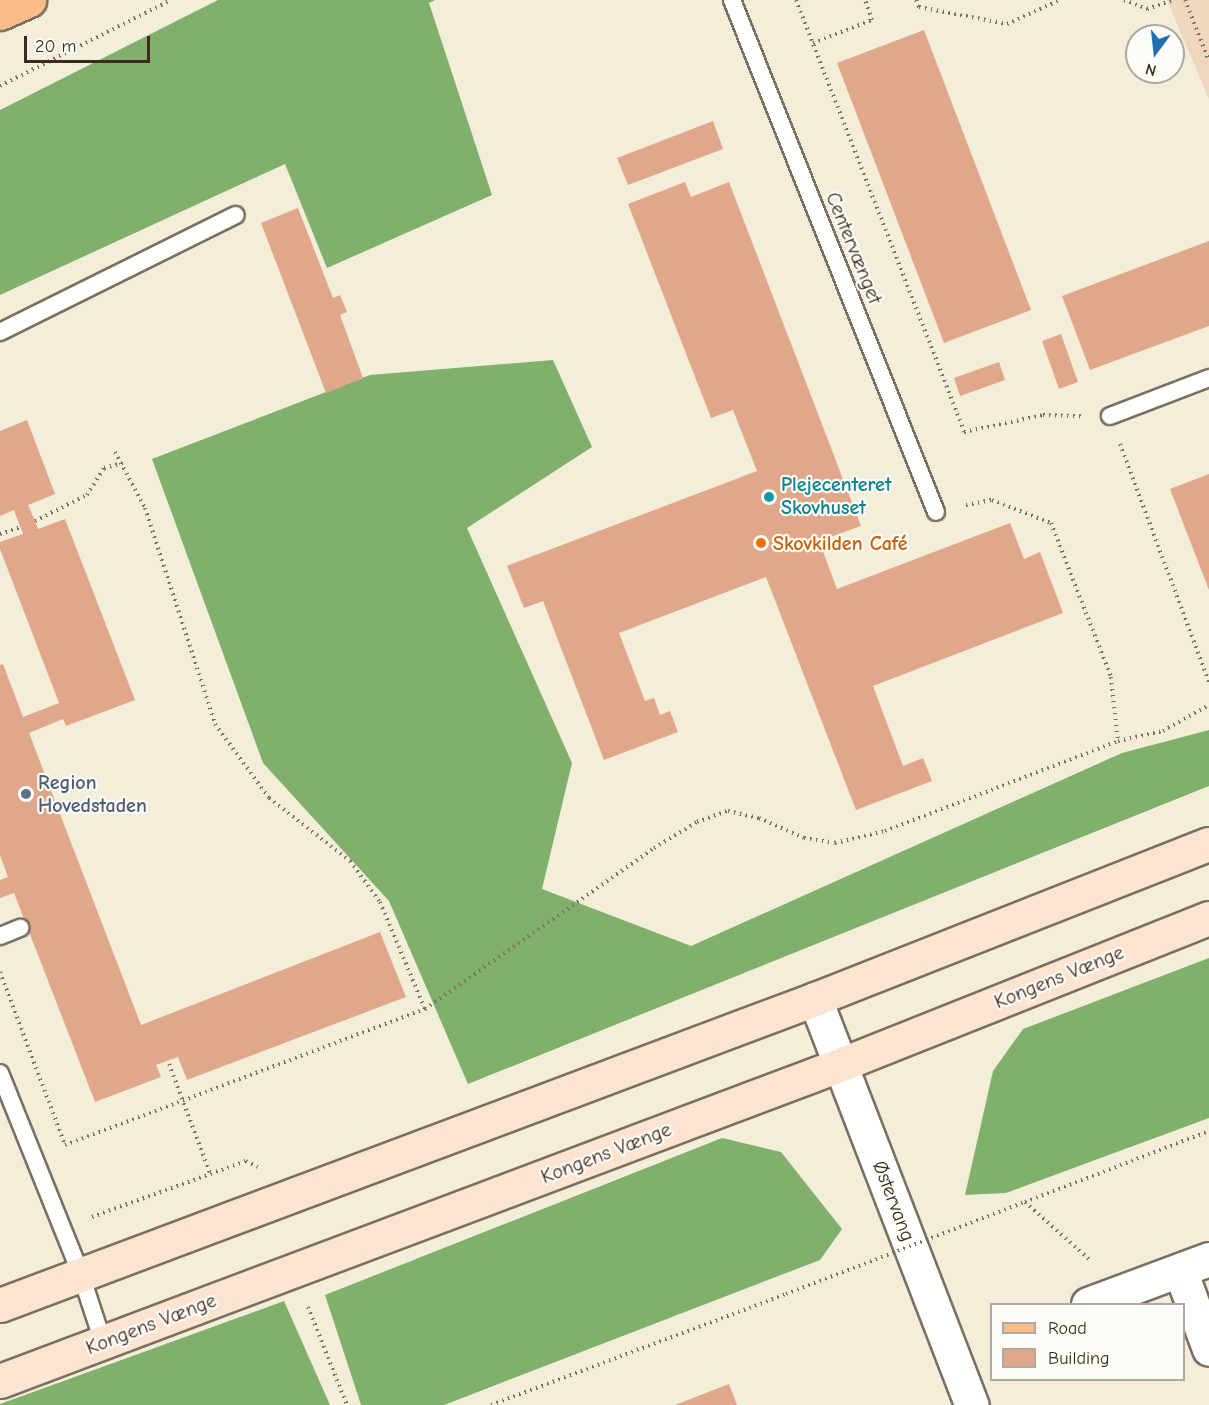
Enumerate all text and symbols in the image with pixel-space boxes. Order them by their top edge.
scale bar [27,24,153,62]
north arrow [1125,24,1185,84]
text: 20 m [35,36,76,57]
text: N [1143,59,1158,79]
street label: Centervænget [821,189,887,307]
place label: Plejecenteret Skovhuset [781,473,891,520]
marker: Plejecenteret Skovhuset [762,490,776,504]
place label: Skovkilden Café [773,531,907,555]
marker: Skovkilden Café [754,536,768,550]
place label: Region Hovedstaden [38,771,147,818]
marker: Region Hovedstaden [19,787,33,801]
street label: Kongens Vænge [991,940,1127,1014]
street label: Kongens Vænge [537,1117,675,1189]
street label: Østervang [868,1157,920,1245]
street label: Kongens Vænge [82,1288,220,1360]
legend [990,1303,1185,1381]
text: Road [1048,1318,1087,1339]
text: Building [1048,1348,1110,1369]

